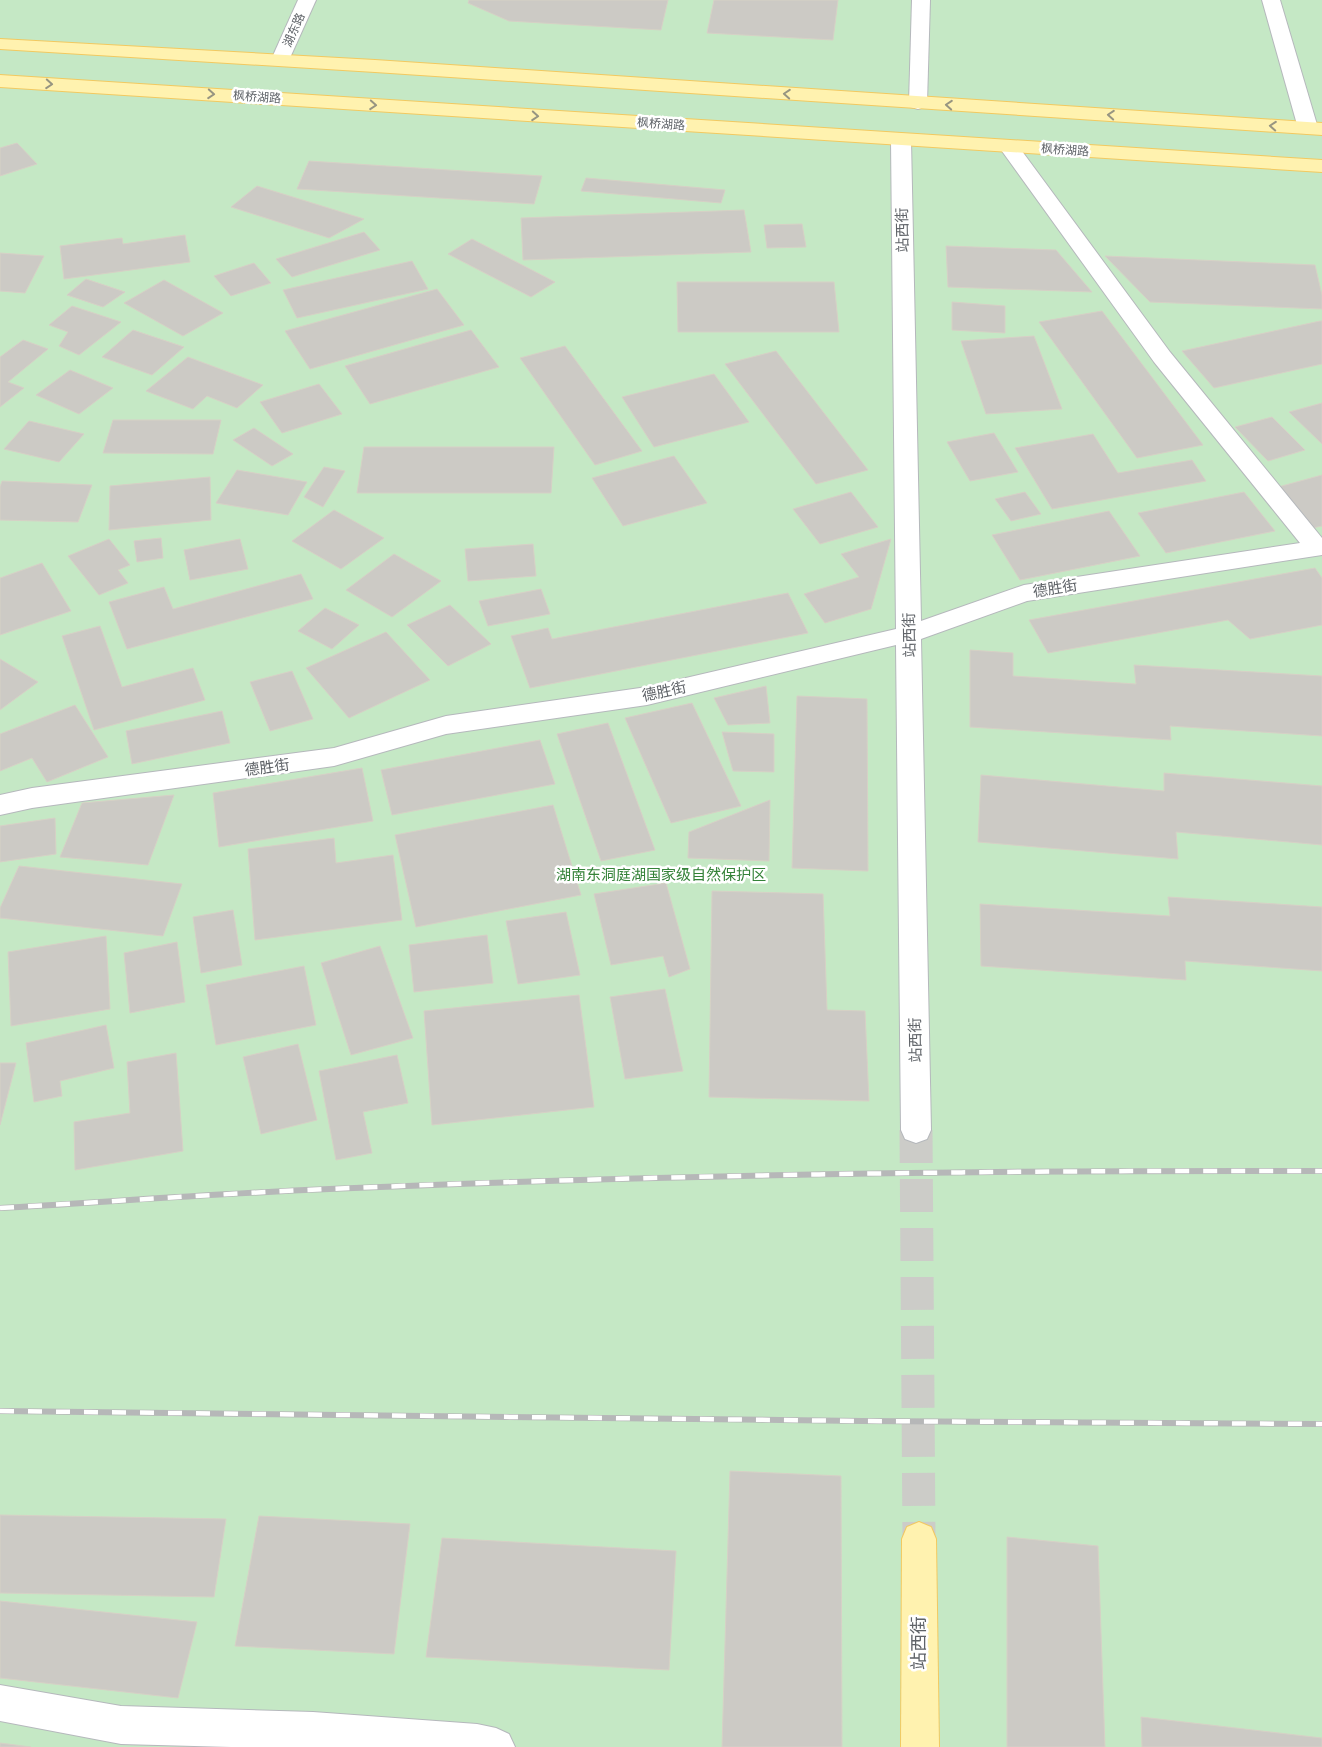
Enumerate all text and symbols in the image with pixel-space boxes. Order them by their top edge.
street label: 湖东路 [280,11,308,49]
one-way arrow [45,78,53,89]
street label: 枫桥湖路 [233,88,281,106]
one-way arrow [783,88,791,99]
one-way arrow [207,89,215,100]
one-way arrow [945,99,953,110]
one-way arrow [369,100,377,111]
one-way arrow [531,110,539,121]
one-way arrow [1107,110,1115,121]
street label: 枫桥湖路 [637,115,685,133]
one-way arrow [1269,121,1277,132]
street label: 枫桥湖路 [1041,141,1089,159]
street label: 站西街 [893,207,911,253]
street label: 德胜街 [1031,576,1079,600]
street label: 站西街 [900,612,918,658]
street label: 德胜街 [640,678,688,704]
street label: 德胜街 [244,755,290,779]
park label: 湖南东洞庭湖国家级自然保护区 [556,866,766,883]
street label: 站西街 [906,1017,924,1063]
street label: 站西街 [909,1616,929,1670]

